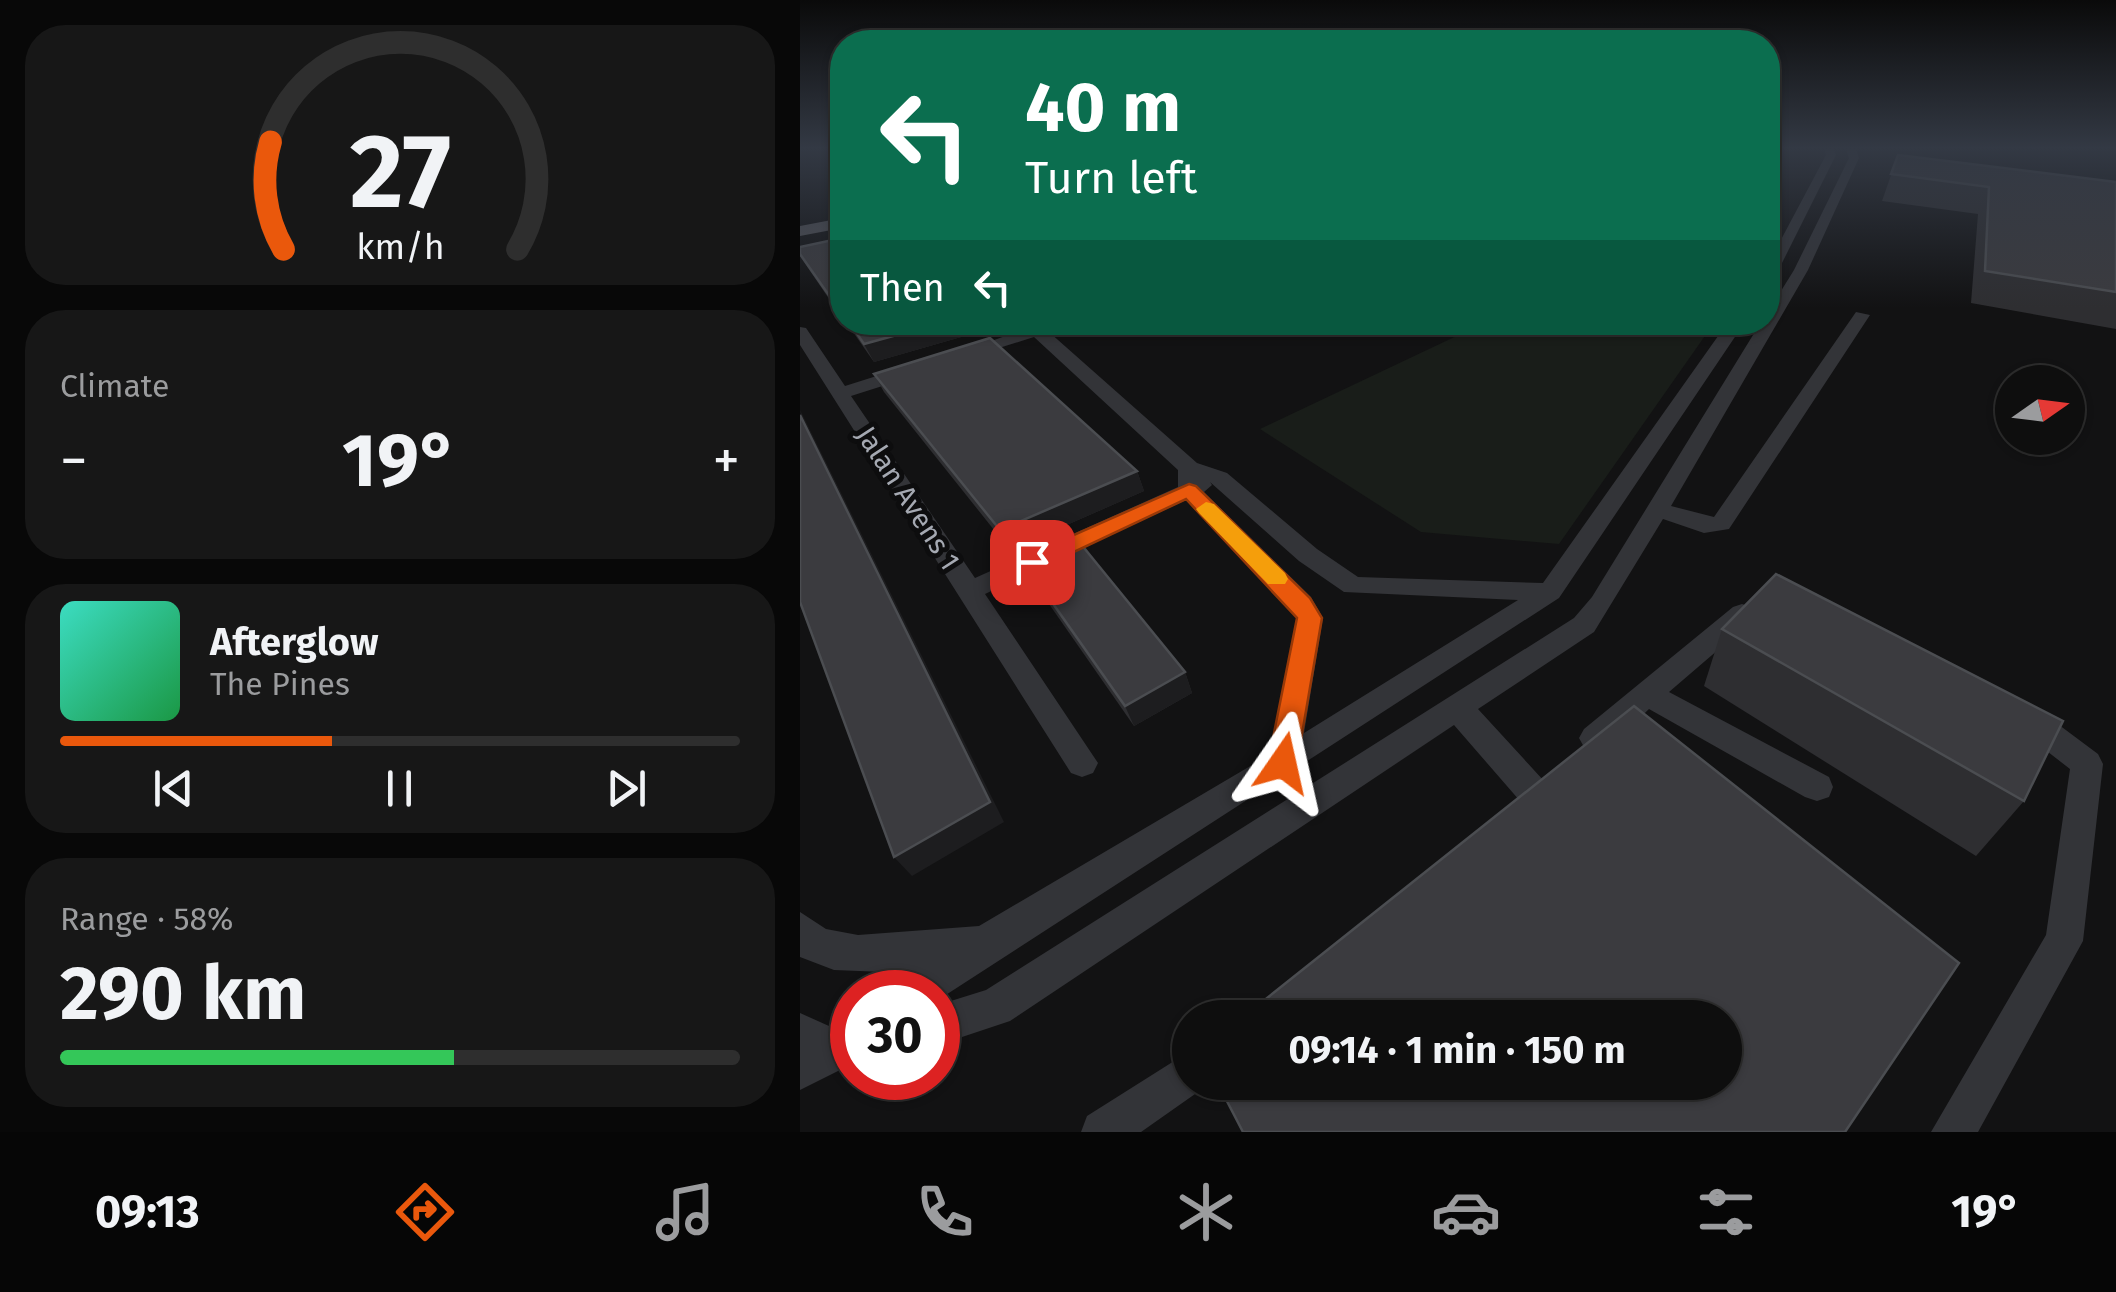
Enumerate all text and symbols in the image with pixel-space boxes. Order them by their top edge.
text: 40 m [1025,66,1181,150]
icon: left [860,70,990,200]
text: 27 [349,110,451,235]
text: Turn left [1025,151,1197,205]
text: km/h [356,226,444,268]
icon: left [965,260,1020,315]
text: Then [860,265,945,311]
north arrow [1995,365,2085,455]
map controls [1995,365,2085,455]
text: Climate [60,367,169,405]
text: 19° [342,416,458,506]
street label: Jalan Avens 1 [849,420,967,576]
text: − [60,428,88,494]
text: + [713,428,740,494]
pin [990,520,1075,605]
icon: arrive [1005,535,1060,590]
text: Afterglow [210,619,378,665]
text: The Pines [210,665,350,703]
position arrow [1231,711,1335,815]
icon: previous [146,761,201,816]
icon: pause [372,761,427,816]
icon: next [599,761,654,816]
text: Range · 58% [60,900,234,938]
text: 290 km [60,949,306,1039]
speed limit sign: 30 [830,970,960,1100]
text: 09:14 · 1 min · 150 m [1288,1027,1626,1073]
icon: directions [390,1177,460,1247]
icon: music [650,1177,720,1247]
icon: phone [910,1177,980,1247]
icon: climate [1171,1177,1241,1247]
icon: car [1431,1177,1501,1247]
icon: filters [1691,1177,1761,1247]
text: 09:13 [95,1185,200,1239]
text: 19° [1951,1185,2021,1239]

